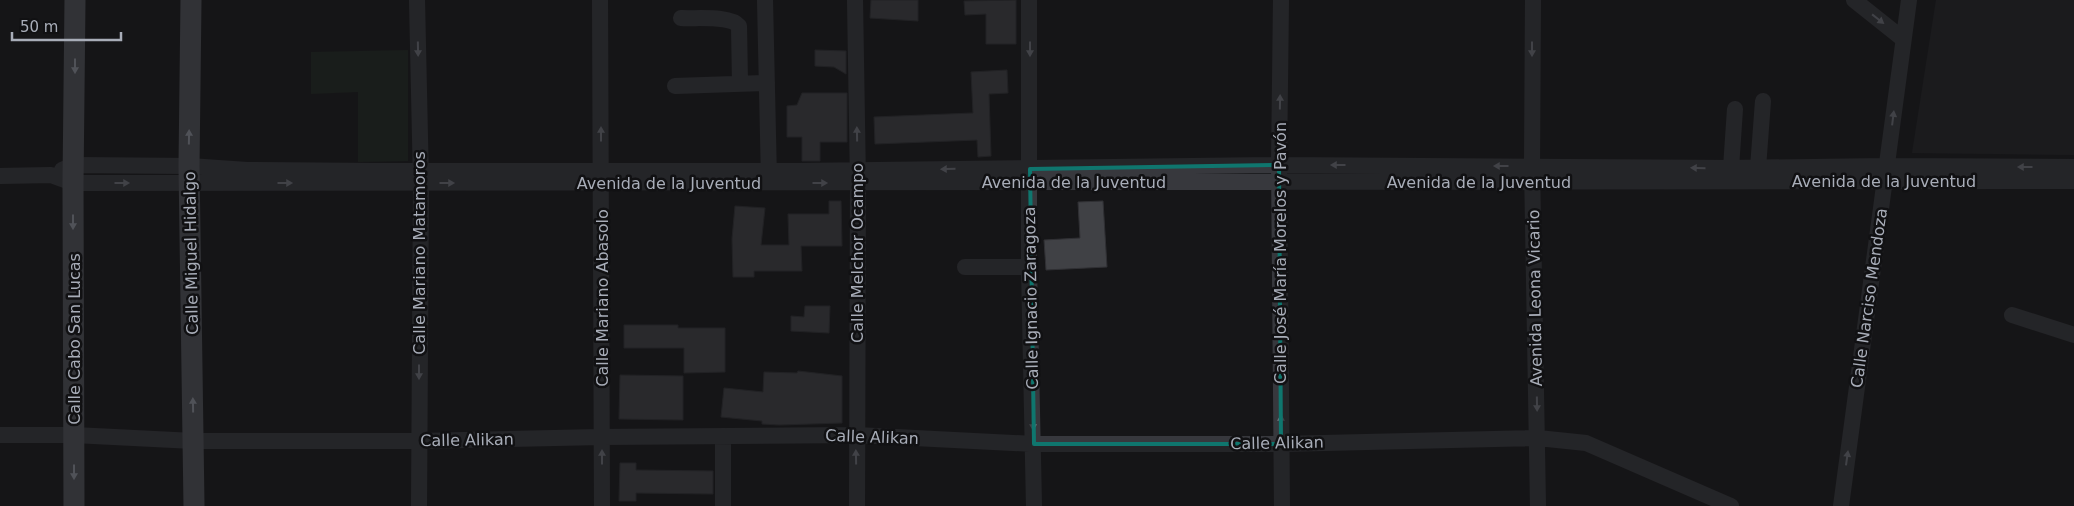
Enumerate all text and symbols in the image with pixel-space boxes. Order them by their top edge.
scale bar [12,10,121,42]
one-way arrow [1871,14,1884,25]
text: 50 m [20,18,58,36]
one-way arrow [414,41,422,57]
one-way arrow [1026,41,1034,57]
one-way arrow [1528,41,1536,57]
one-way arrow [71,58,79,74]
one-way arrow [1276,94,1284,110]
one-way arrow [1889,109,1897,125]
street label: Calle José María Morelos y Pavón [1271,122,1290,384]
one-way arrow [597,126,605,142]
one-way arrow [853,126,861,142]
one-way arrow [185,129,193,145]
street label: Calle Mariano Matamoros [410,151,429,355]
one-way arrow [1330,161,1346,169]
one-way arrow [1493,162,1509,170]
street label: Calle Melchor Ocampo [848,163,867,343]
one-way arrow [2017,163,2033,171]
one-way arrow [1690,164,1706,172]
one-way arrow [940,165,956,173]
street label: Calle Miguel Hidalgo [180,171,202,335]
street label: Avenida de la Juventud [1792,172,1976,191]
street label: Avenida de la Juventud [982,173,1166,192]
street label: Avenida de la Juventud [1387,173,1571,192]
street label: Avenida de la Juventud [577,174,761,193]
one-way arrow [114,179,130,187]
one-way arrow [277,179,293,187]
one-way arrow [439,179,455,187]
one-way arrow [812,179,828,187]
street label: Calle Ignacio Zaragoza [1020,206,1042,390]
street label: Calle Narciso Mendoza [1847,207,1891,389]
street label: Calle Mariano Abasolo [593,209,612,387]
street label: Avenida Leona Vicario [1524,209,1546,387]
one-way arrow [69,214,77,230]
street label: Calle Cabo San Lucas [65,253,84,425]
one-way arrow [415,364,423,380]
one-way arrow [1533,396,1541,412]
one-way arrow [189,397,197,413]
one-way arrow [1277,414,1285,430]
one-way arrow [1029,416,1037,432]
street label: Calle Alikan [825,426,919,448]
street label: Calle Alikan [420,430,514,450]
street label: Calle Alikan [1230,433,1324,453]
one-way arrow [597,449,605,465]
one-way arrow [852,449,860,465]
one-way arrow [1843,449,1851,465]
one-way arrow [70,464,78,480]

